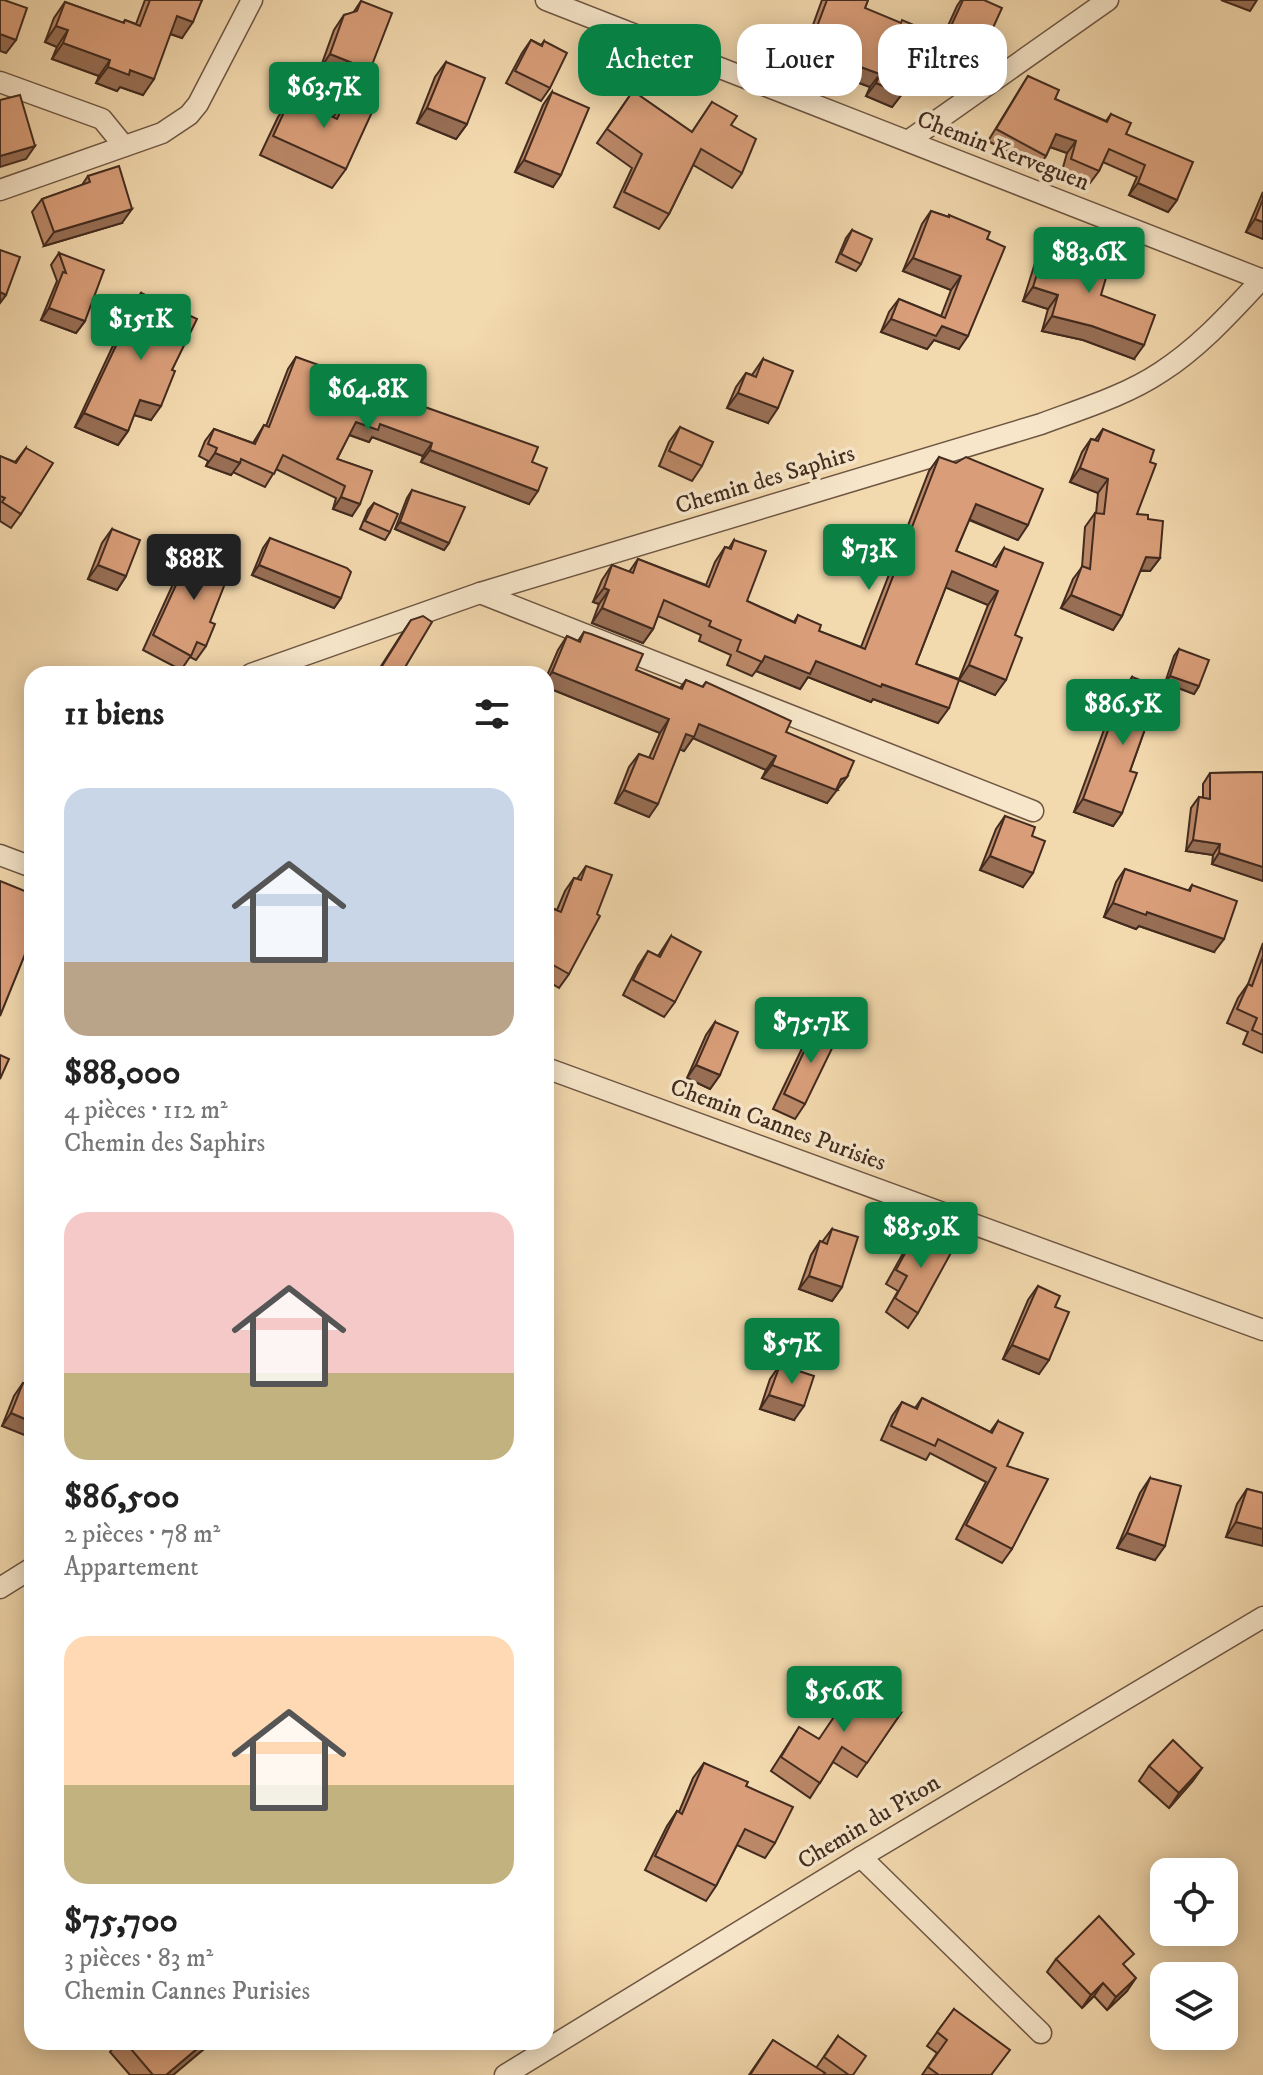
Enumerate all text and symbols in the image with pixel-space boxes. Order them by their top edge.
chip: Acheter [578,24,721,96]
chip: Louer [737,24,862,96]
chip: Filtres [878,24,1007,96]
pin: $63.7K [259,62,389,130]
text: $63.7K [287,71,361,104]
street label: Chemin Kerveguen [913,104,1094,198]
pin: $83.6K [1024,227,1154,295]
text: $83.6K [1052,236,1126,269]
pin: $151K [85,294,197,362]
text: $151K [109,303,173,336]
pin: $64.8K [303,364,433,432]
text: $64.8K [328,373,408,406]
street label: Chemin des Saphirs [672,438,858,522]
pin: $73K [822,524,916,592]
text: $73K [841,533,897,566]
pin: $88K [147,534,241,602]
text: $88K [165,543,223,576]
pin: $86.5K [1058,679,1188,747]
text: $86.5K [1084,688,1162,721]
icon: filters [470,692,514,736]
text: 11 biens [64,693,164,735]
icon: home [217,840,361,984]
pin: $75.7K [746,997,876,1065]
text: $75.7K [773,1006,849,1039]
text: $88,000 [64,1052,181,1094]
street label: Chemin Cannes Purisies [666,1072,890,1178]
text: 4 pièces · 112 m² [64,1094,228,1127]
text: Chemin des Saphirs [64,1127,265,1160]
pin: $85.9K [856,1202,986,1270]
text: $85.9K [883,1211,959,1244]
icon: home [217,1264,361,1408]
pin: $57K [745,1318,839,1386]
text: $57K [762,1327,822,1360]
text: $86,500 [64,1476,179,1518]
text: 2 pièces · 78 m² [64,1518,220,1551]
text: Appartement [64,1551,198,1584]
pin: $56.6K [779,1666,909,1734]
text: $56.6K [805,1675,883,1708]
icon: home [217,1688,361,1832]
street label: Chemin du Piton [792,1767,946,1876]
map controls [1150,1858,1238,2050]
button: locate [1150,1858,1238,1946]
text: $75,700 [64,1900,178,1942]
text: 3 pièces · 83 m² [64,1942,213,1975]
button: layers [1150,1962,1238,2050]
text: Chemin Cannes Purisies [64,1975,310,2008]

